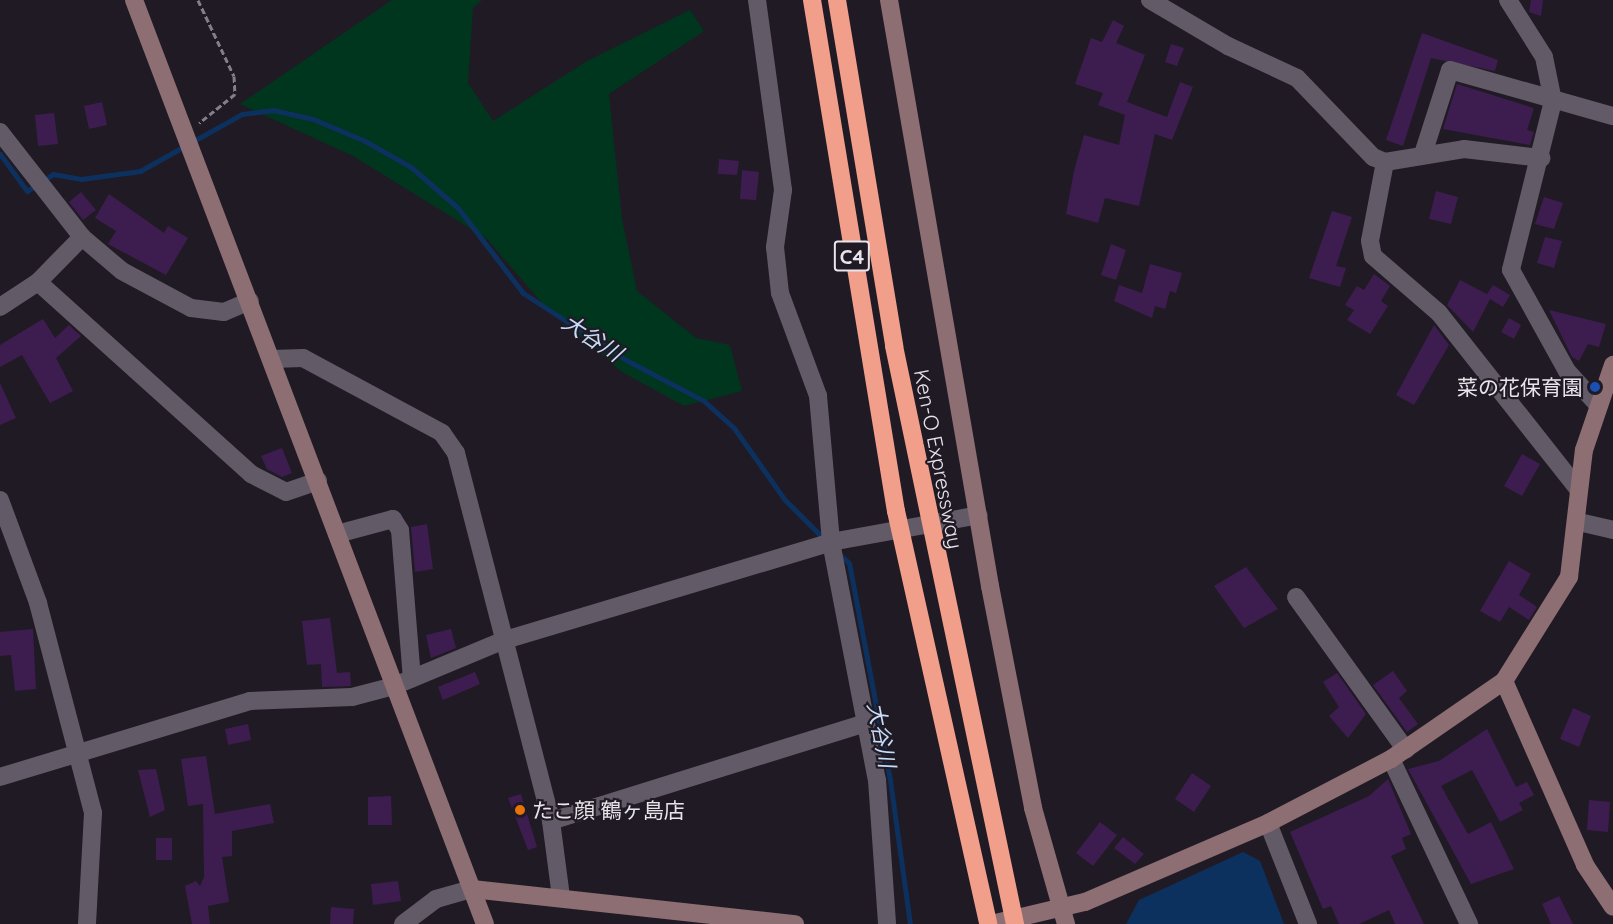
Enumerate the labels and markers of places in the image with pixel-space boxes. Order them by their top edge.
place label: 菜の花保育園 [1457,374,1583,400]
marker: 菜の花保育園 [1588,380,1602,394]
place label: たこ顔 鶴ヶ島店 [532,797,685,823]
marker: たこ顔 鶴ヶ島店 [513,803,527,817]

